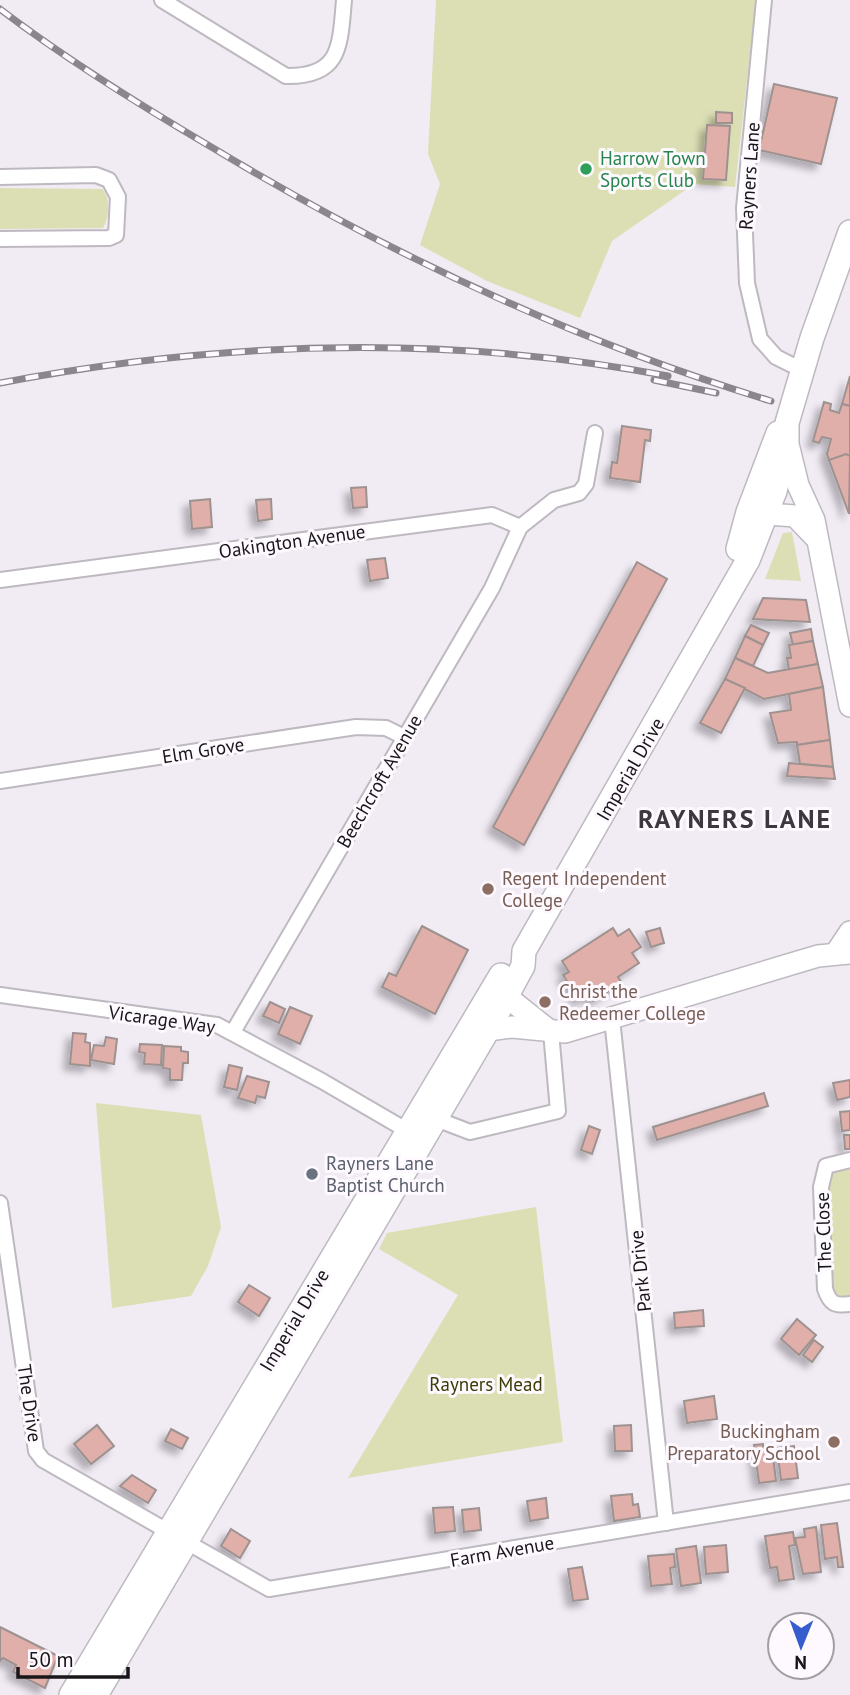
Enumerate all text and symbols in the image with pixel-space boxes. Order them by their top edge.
street label: Rayners Lane [733,121,765,231]
place label: Harrow Town Sports Club [600,146,706,192]
marker: Harrow Town Sports Club [578,161,594,177]
street label: Oakington Avenue [217,519,367,563]
street label: Beechcroft Avenue [331,710,427,852]
street label: Imperial Drive [591,713,669,825]
street label: Elm Grove [160,732,246,768]
district label: RAYNERS LANE [638,802,832,835]
place label: Regent Independent College [502,866,667,912]
marker: Regent Independent College [480,881,496,897]
place label: Christ the Redeemer College [559,979,706,1025]
marker: Christ the Redeemer College [537,994,553,1010]
street label: Vicarage Way [106,999,217,1038]
place label: Rayners Lane Baptist Church [326,1151,445,1197]
marker: Rayners Lane Baptist Church [304,1166,320,1182]
street label: The Close [810,1192,836,1272]
street label: Park Drive [624,1229,656,1313]
street label: Imperial Drive [254,1264,334,1376]
street label: The Drive [13,1363,47,1443]
park label: Rayners Mead [429,1372,543,1396]
place label: Buckingham Preparatory School [667,1419,820,1465]
marker: Buckingham Preparatory School [826,1434,842,1450]
street label: Farm Avenue [448,1530,556,1572]
north arrow [766,1611,836,1681]
scale bar [18,1636,128,1680]
text: 50 m [28,1646,74,1673]
text: N [794,1651,807,1675]

